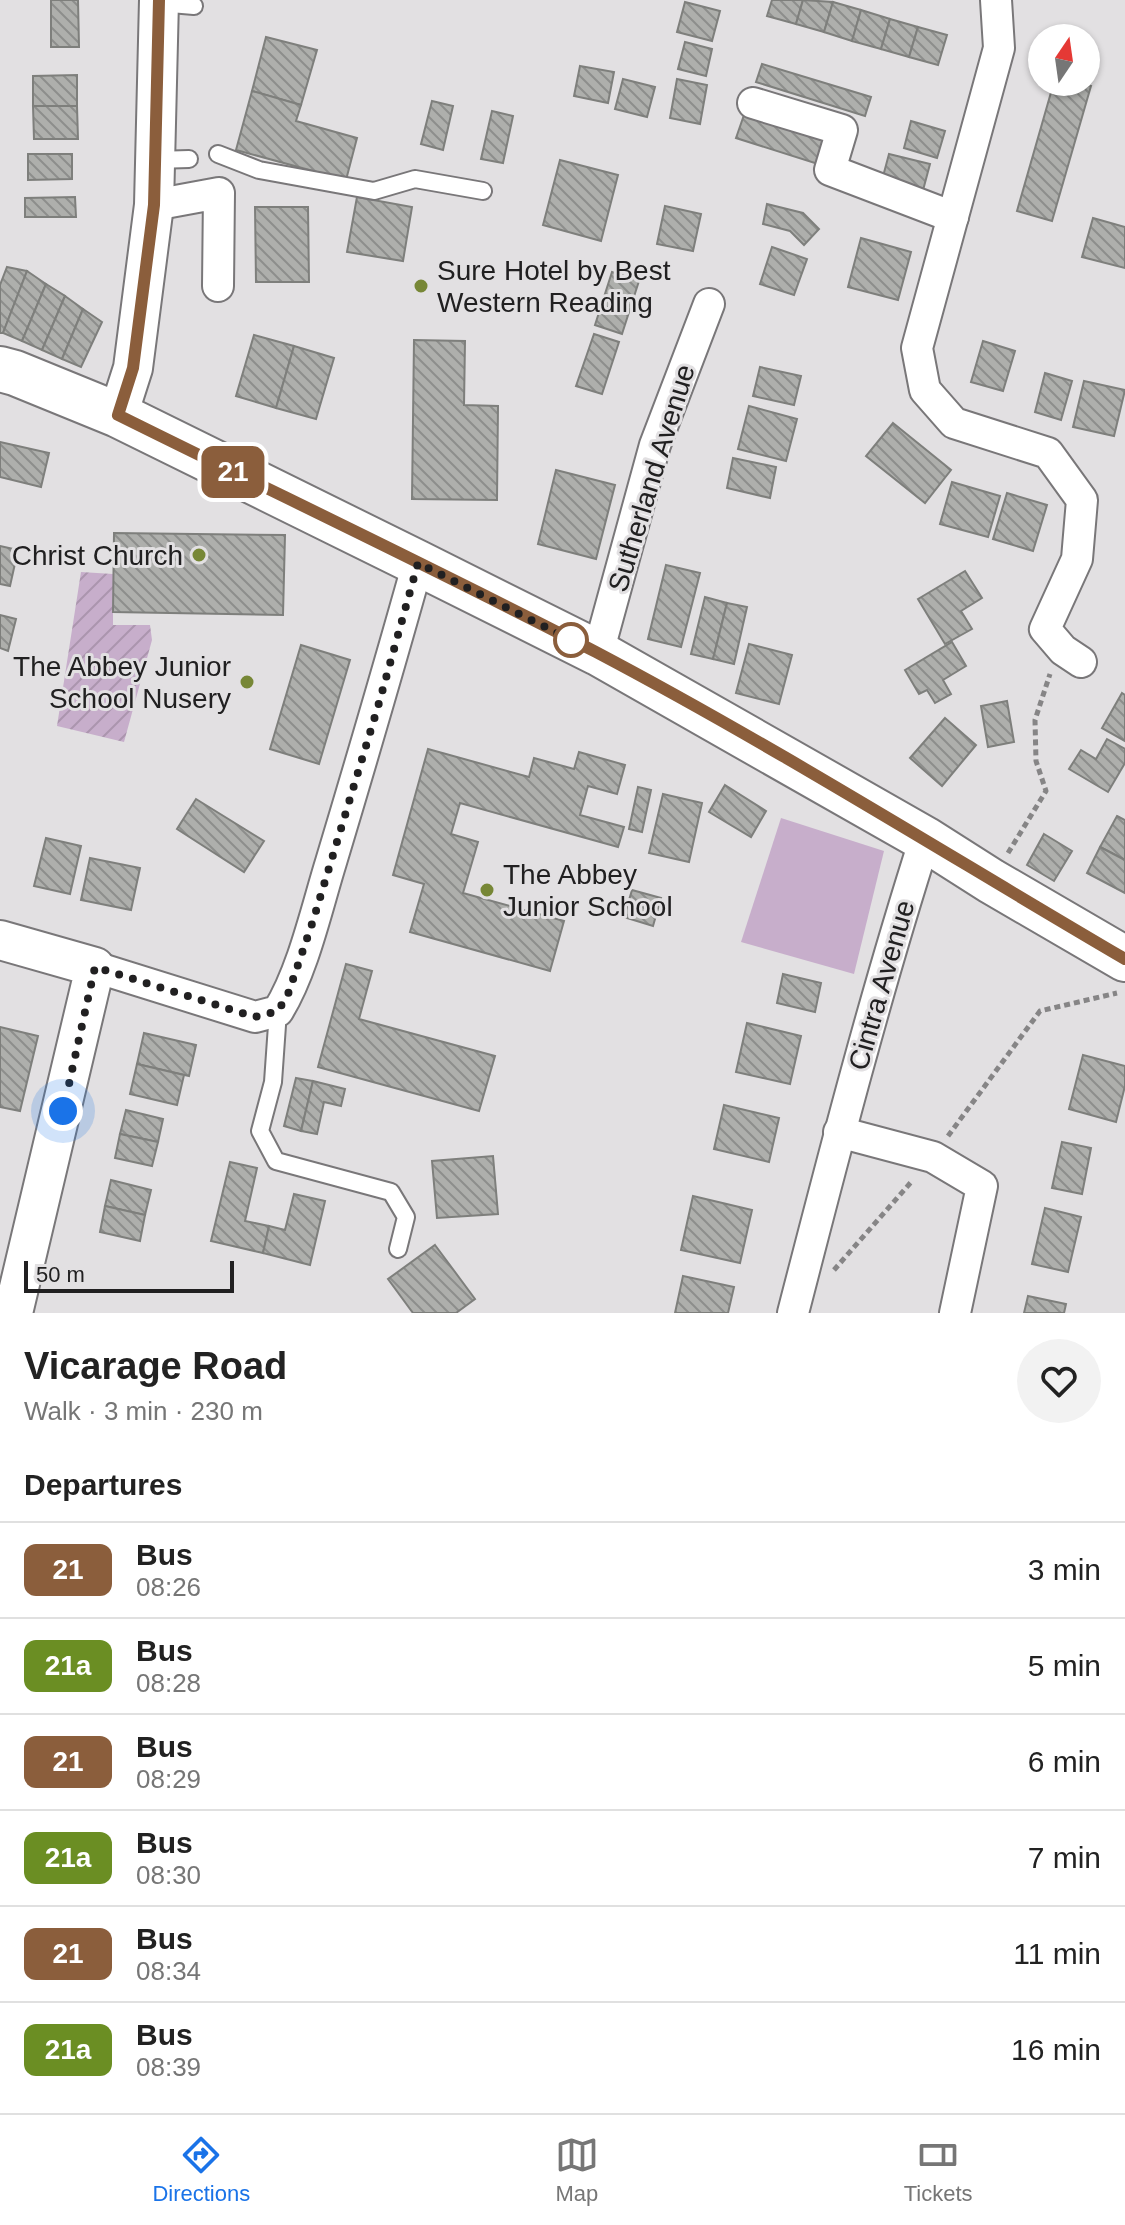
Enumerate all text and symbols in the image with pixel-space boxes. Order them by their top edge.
north arrow [1028,24,1100,96]
map controls [1028,24,1100,96]
place label: Sure Hotel by Best Western Reading [437,255,671,318]
marker: Sure Hotel by Best Western Reading [412,277,430,295]
street label: Sutherland Avenue [602,361,701,596]
line badge: 21 [197,446,269,498]
text: 21 [217,456,249,487]
place label: Christ Church [12,540,183,571]
marker: Christ Church [190,546,208,564]
unlabelled marker [554,623,588,657]
place label: The Abbey Junior School Nusery [13,651,231,714]
marker: The Abbey Junior School Nusery [238,673,256,691]
place label: The Abbey Junior School [503,859,673,922]
marker: The Abbey Junior School [478,881,496,899]
street label: Cintra Avenue [842,897,921,1074]
your location [43,1091,83,1131]
scale bar [24,1257,234,1293]
text: 50 m [36,1262,85,1287]
button: heart [1017,1339,1101,1423]
text: Vicarage Road [24,1345,287,1387]
text: Walk · 3 min · 230 m [24,1396,263,1426]
text: Departures [24,1468,182,1501]
text: Bus [136,1538,193,1571]
text: 3 min [1028,1553,1101,1586]
text: 21 [52,1554,84,1585]
text: 08:26 [136,1572,201,1602]
text: Bus [136,1634,193,1667]
text: 5 min [1028,1649,1101,1682]
text: 21a [45,1650,91,1681]
text: 08:28 [136,1668,201,1698]
text: Bus [136,1730,193,1763]
text: 6 min [1028,1745,1101,1778]
text: 21 [52,1746,84,1777]
text: 08:29 [136,1764,201,1794]
text: Bus [136,1826,193,1859]
text: 7 min [1028,1841,1101,1874]
text: 21a [45,1842,91,1873]
text: 08:30 [136,1860,201,1890]
text: Bus [136,1922,193,1955]
text: 11 min [1013,1937,1101,1970]
text: 21 [52,1938,84,1969]
text: 08:34 [136,1956,201,1986]
text: Bus [136,2018,193,2051]
text: 16 min [1011,2033,1101,2066]
text: 21a [45,2034,91,2065]
text: 08:39 [136,2052,201,2082]
tab: Directions [152,2133,250,2207]
tab: Map [555,2133,599,2207]
tab: Tickets [904,2133,973,2207]

